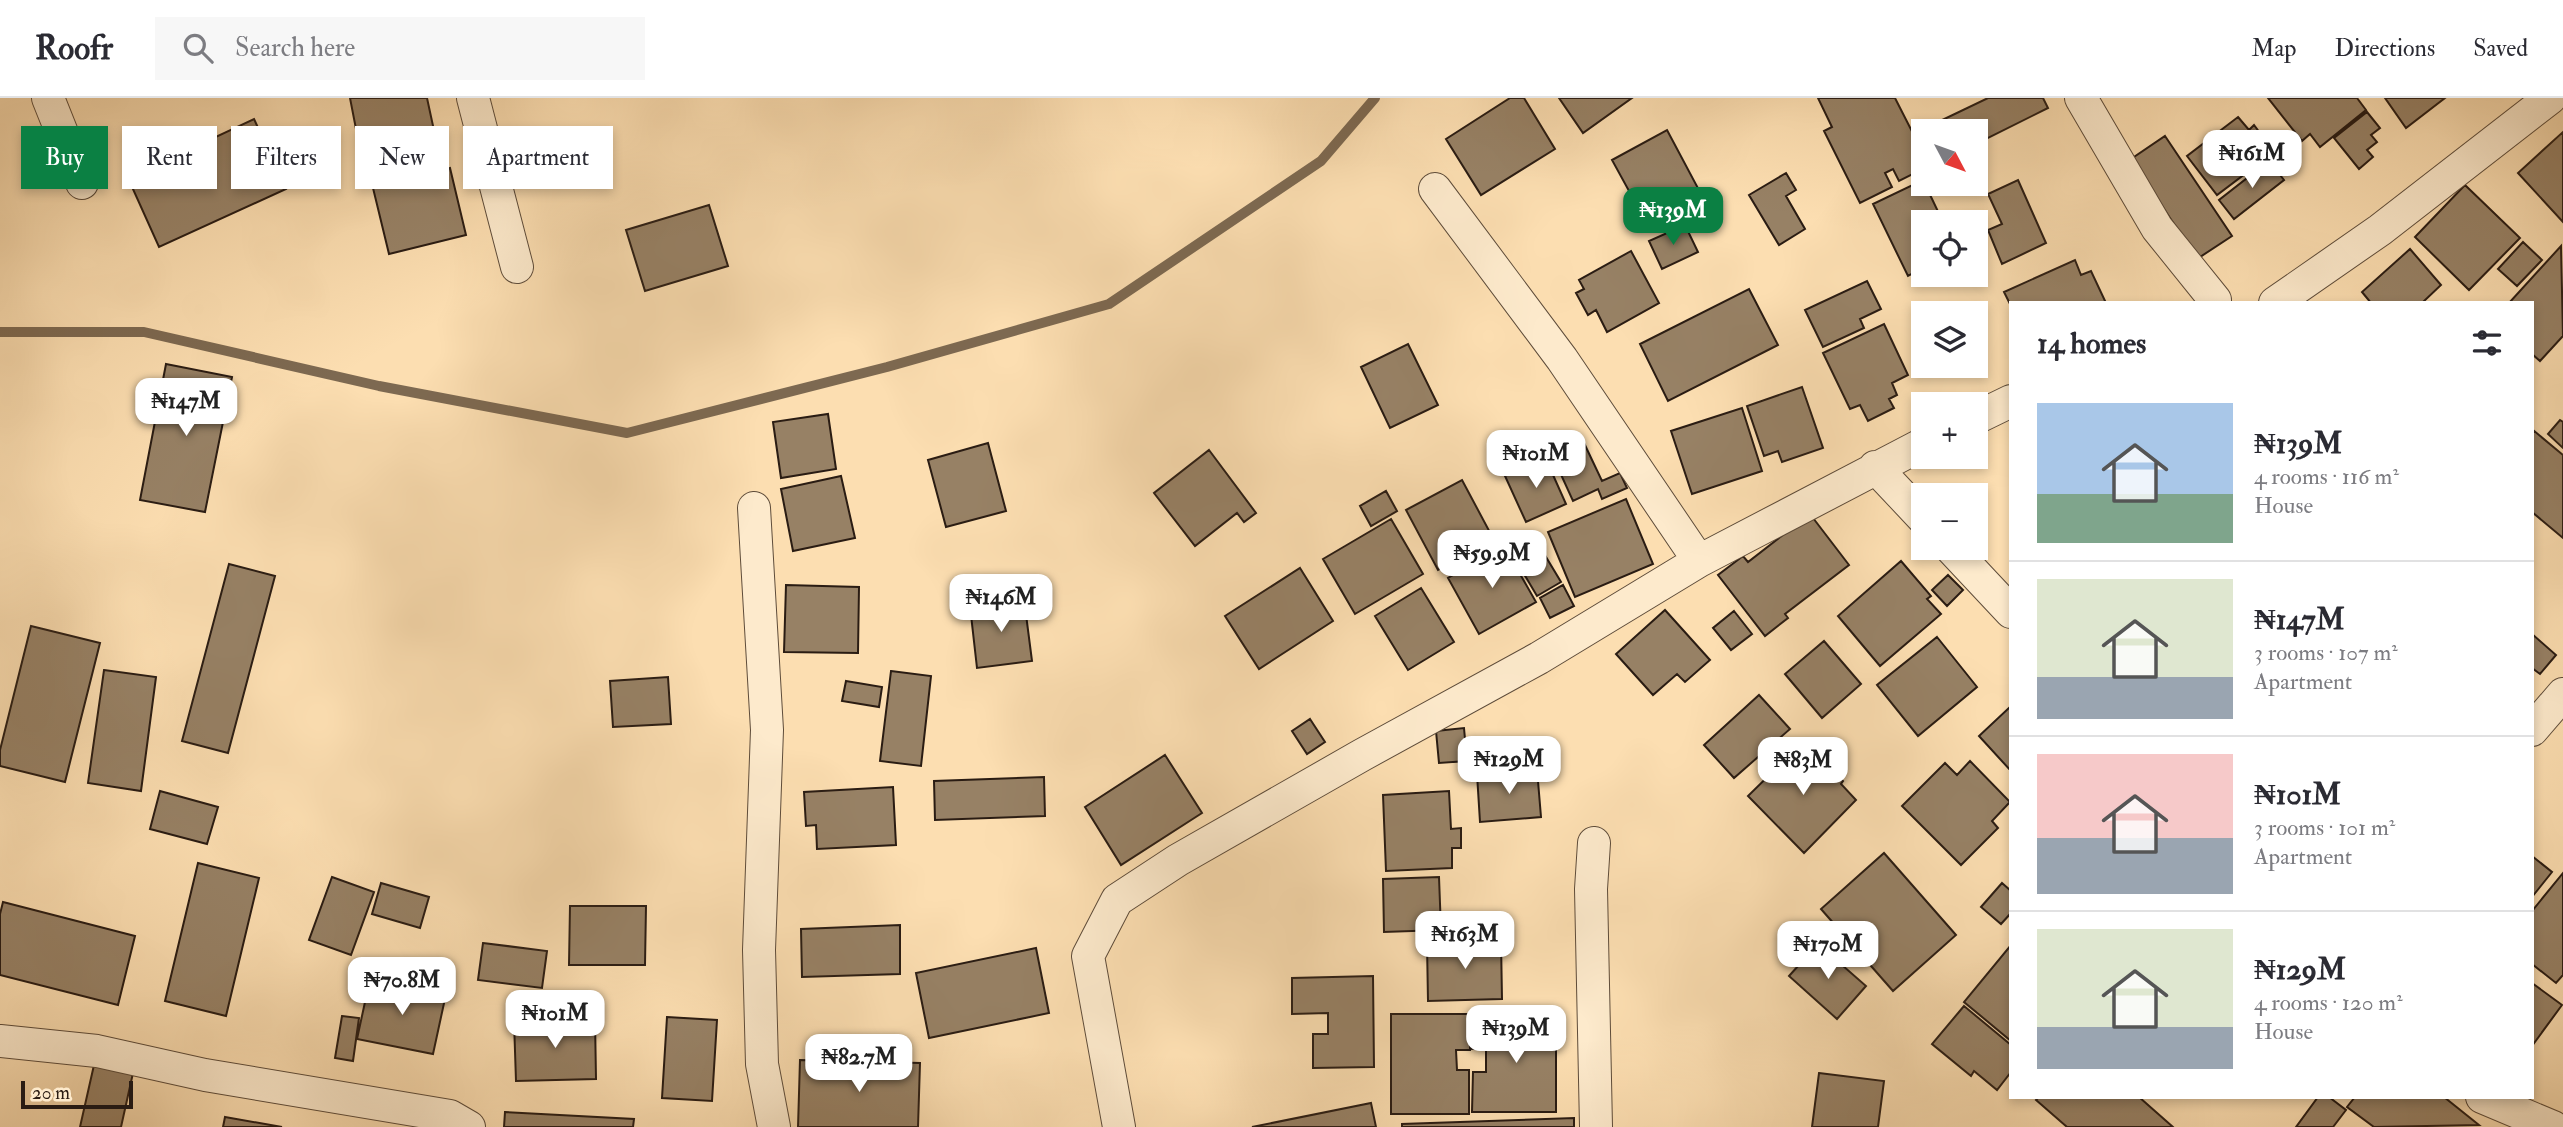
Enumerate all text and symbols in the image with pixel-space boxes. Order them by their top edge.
search box [155,17,645,80]
text: Roofr [35,28,113,69]
icon: search [179,29,217,67]
text: Search here [235,32,355,64]
text: Map [2251,33,2296,64]
text: Directions [2334,33,2435,64]
text: Saved [2473,33,2528,64]
north arrow [1911,119,1988,196]
map controls [1911,119,1988,560]
chip: Buy [21,126,108,189]
chip: Rent [122,126,217,189]
chip: Filters [231,126,341,189]
chip: New [355,126,449,189]
chip: Apartment [463,126,613,189]
pin: ₦161M [2203,130,2301,190]
text: ₦161M [2219,138,2285,167]
pin: ₦139M [1624,188,1722,247]
text: ₦139M [1639,195,1707,224]
button: locate [1911,210,1988,287]
button: layers [1911,301,1988,378]
icon: filters [2468,324,2506,362]
text: 14 homes [2037,325,2146,362]
pin: ₦147M [137,378,235,438]
text: ₦147M [151,386,221,415]
button: + [1911,392,1988,469]
text: ₦139M [2254,425,2342,462]
pin: ₦101M [1487,430,1585,490]
icon: home [2093,431,2177,515]
text: ₦101M [1503,438,1569,467]
text: 4 rooms · 116 m² [2254,462,2399,491]
button: − [1911,483,1988,560]
text: House [2254,491,2313,520]
pin: ₦59.9M [1435,531,1549,590]
text: ₦59.9M [1454,538,1531,567]
pin: ₦146M [952,574,1050,634]
text: ₦146M [965,582,1037,611]
text: ₦147M [2254,601,2345,638]
icon: home [2093,607,2177,691]
text: 3 rooms · 107 m² [2254,638,2398,667]
text: Apartment [2254,667,2352,696]
pin: ₦129M [1460,736,1558,796]
pin: ₦83M [1762,738,1844,797]
text: ₦129M [1474,744,1544,773]
text: ₦83M [1774,745,1832,774]
text: ₦101M [2254,776,2341,813]
icon: home [2093,782,2177,866]
text: 3 rooms · 101 m² [2254,813,2395,842]
text: Apartment [2254,842,2352,871]
pin: ₦163M [1416,912,1514,971]
text: ₦163M [1431,919,1499,948]
pin: ₦170M [1779,922,1877,981]
text: ₦170M [1793,929,1863,958]
text: ₦129M [2254,951,2346,988]
icon: home [2093,957,2177,1041]
pin: ₦70.8M [345,958,459,1017]
text: ₦70.8M [364,965,440,994]
text: 4 rooms · 120 m² [2254,988,2403,1017]
pin: ₦101M [506,990,604,1050]
text: ₦101M [522,998,588,1027]
pin: ₦139M [1467,1006,1565,1065]
text: ₦139M [1482,1013,1550,1042]
text: House [2254,1017,2313,1046]
pin: ₦82.7M [802,1034,916,1094]
text: ₦82.7M [821,1042,897,1071]
scale bar [21,1078,133,1110]
text: 20 m [32,1081,70,1105]

